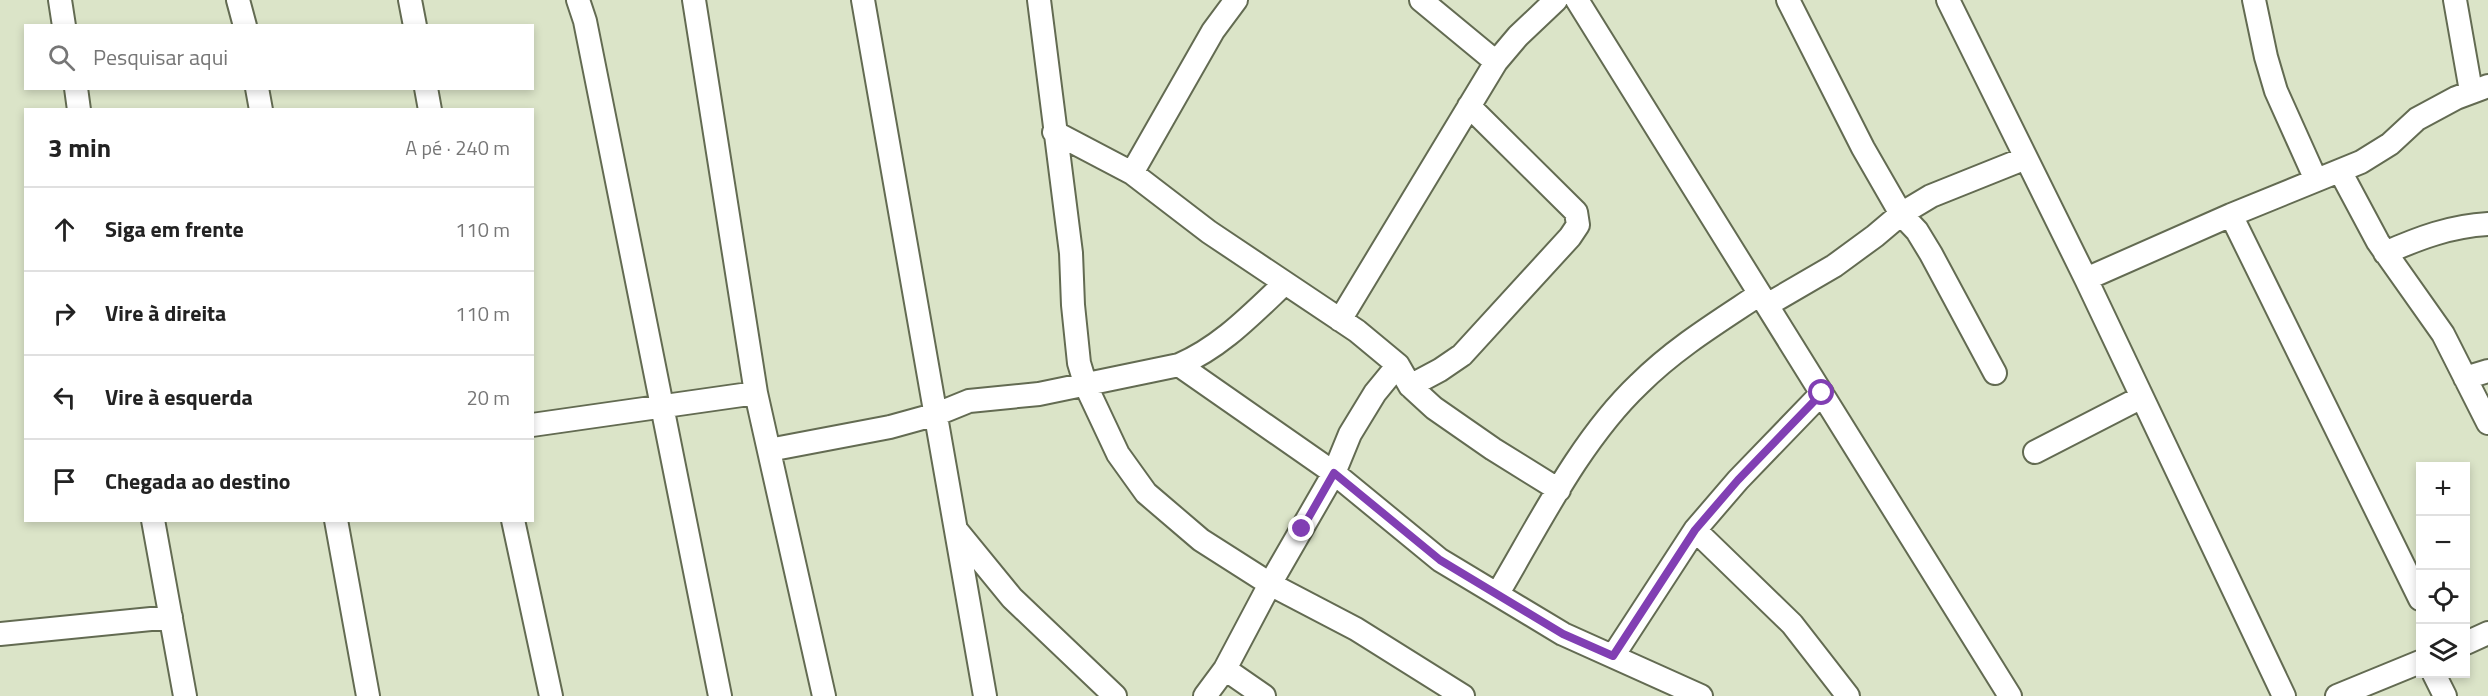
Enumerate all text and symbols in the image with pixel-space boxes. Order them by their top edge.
search box [24,24,534,90]
text: Pesquisar aqui [93,40,228,74]
icon: search [45,41,78,74]
text: 3 min [48,128,111,167]
text: A pé · 240 m [405,132,510,163]
text: Siga em frente [105,212,244,246]
icon: ahead [48,213,81,246]
text: 110 m [455,214,510,245]
text: Vire à direita [105,296,226,330]
icon: right [48,297,81,330]
text: 110 m [455,298,510,329]
route start [1808,379,1834,405]
text: Vire à esquerda [105,380,253,414]
icon: left [48,381,81,414]
text: 20 m [466,382,510,413]
map controls [2416,462,2470,678]
button: + [2416,462,2470,516]
text: Chegada ao destino [105,464,291,498]
icon: arrive [48,465,81,498]
route end [1288,515,1314,541]
button: − [2416,516,2470,570]
button: locate [2416,570,2470,624]
button: layers [2416,624,2470,678]

